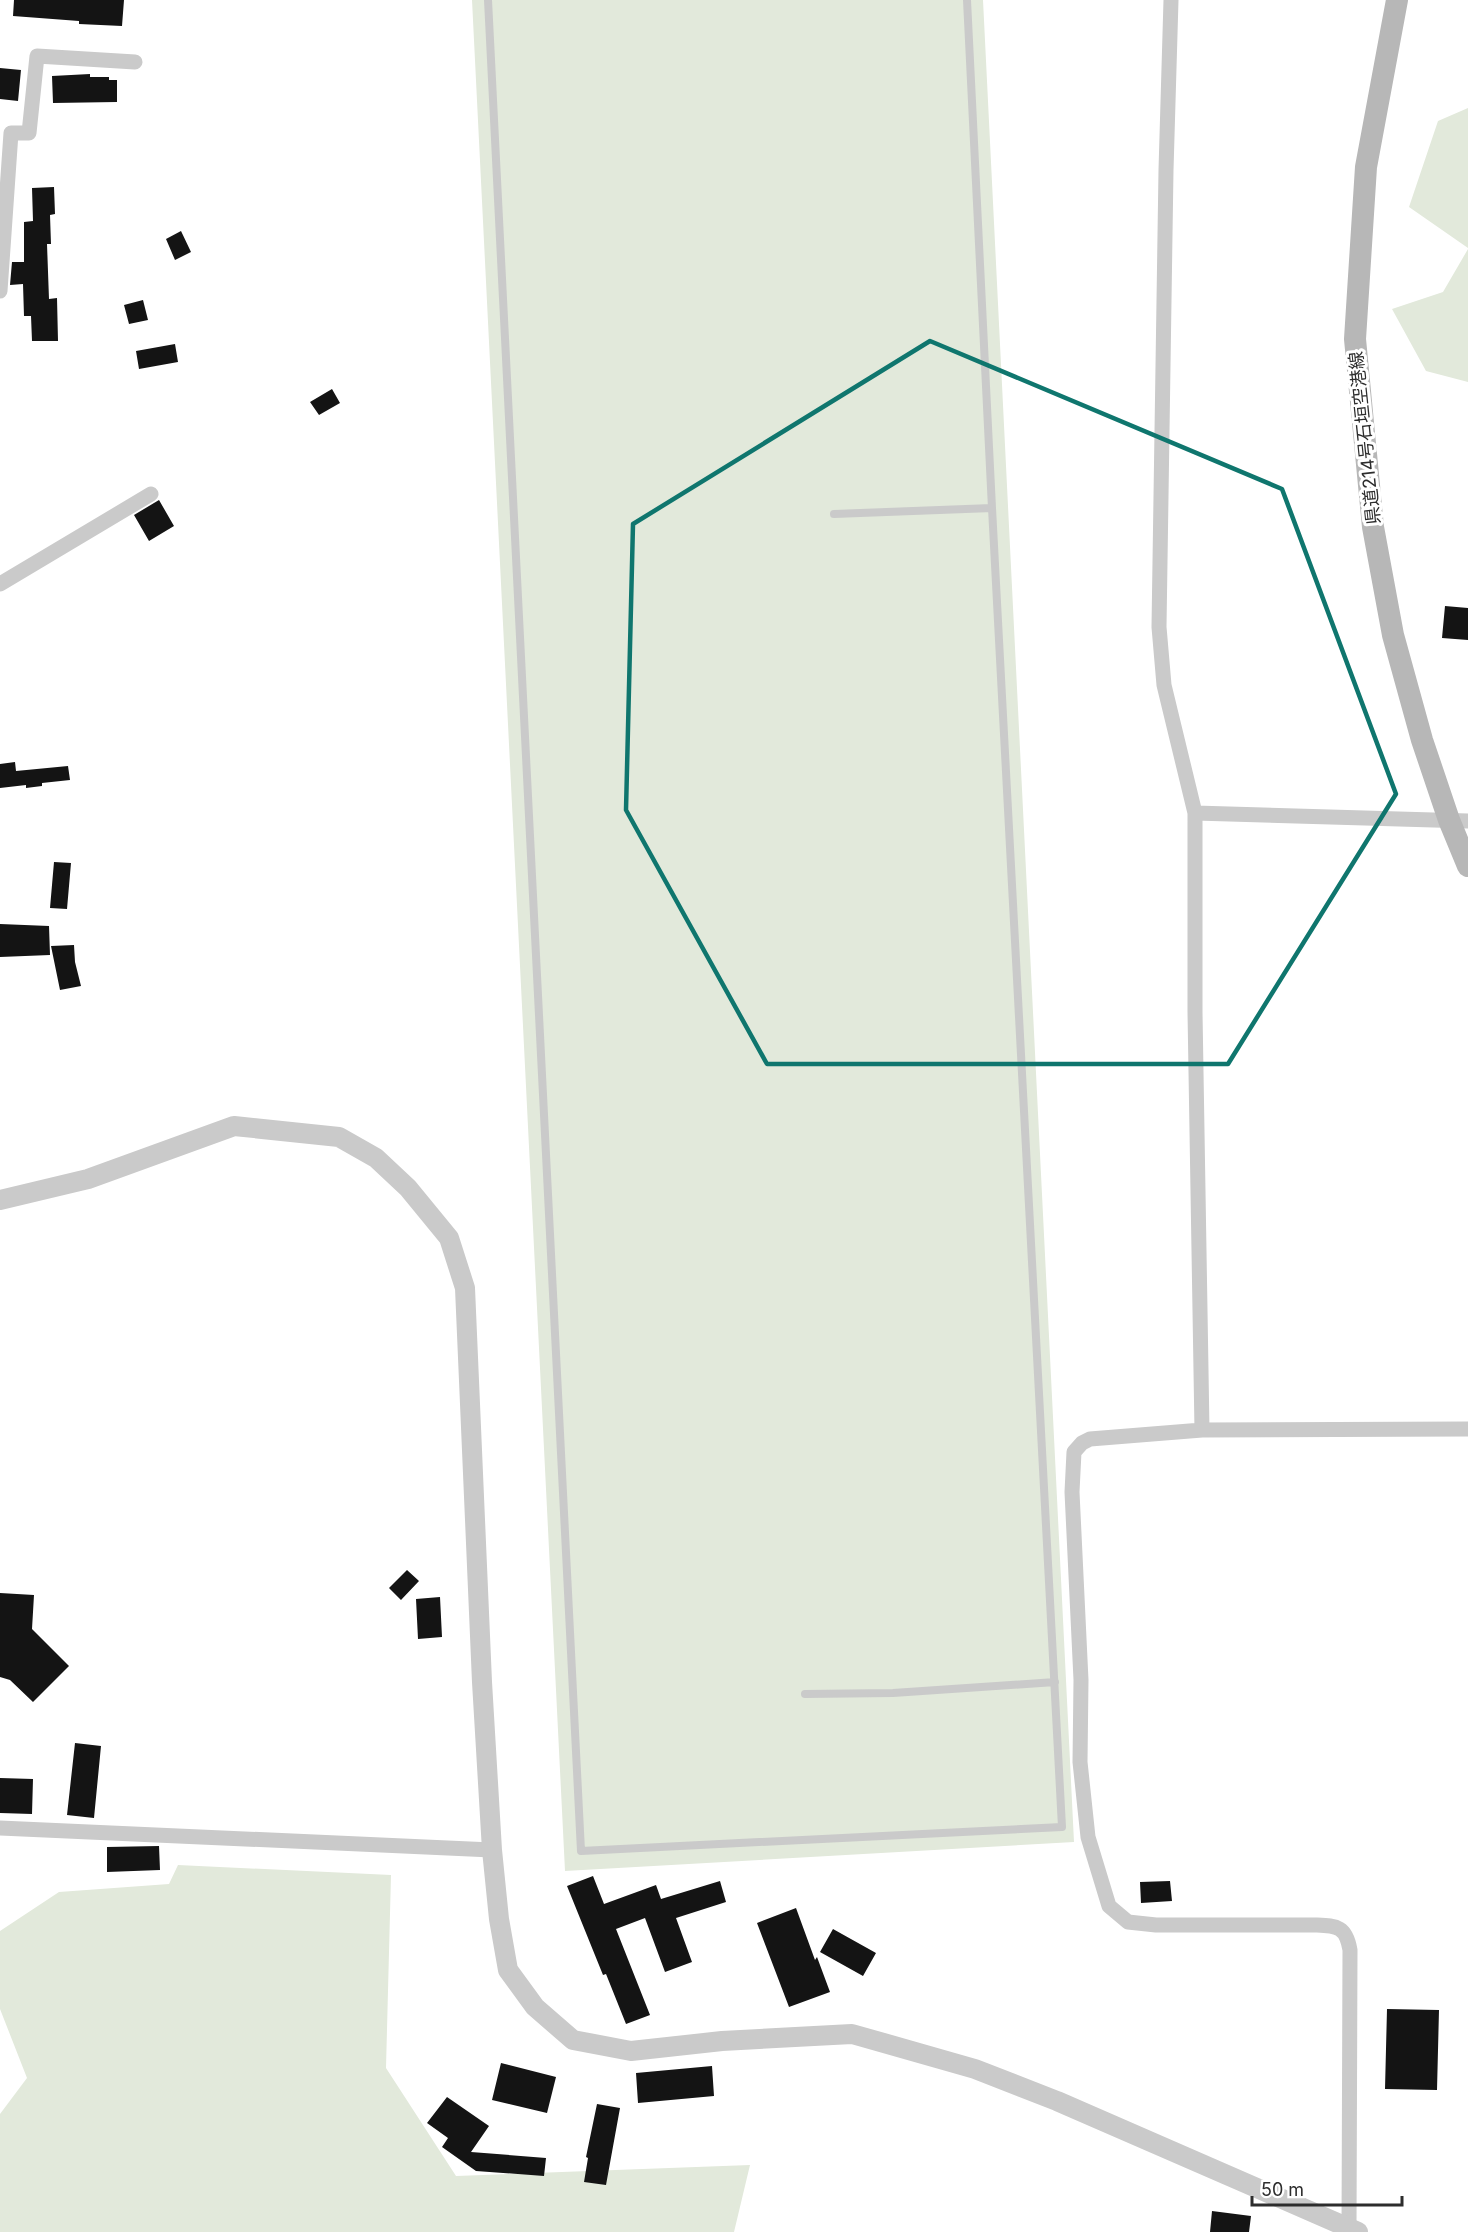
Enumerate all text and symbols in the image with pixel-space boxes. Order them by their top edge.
street label: 県道214号石垣空港線 [1345,350,1384,526]
scale bar [1252,2169,1402,2207]
text: 50 m [1261,2179,1304,2200]

